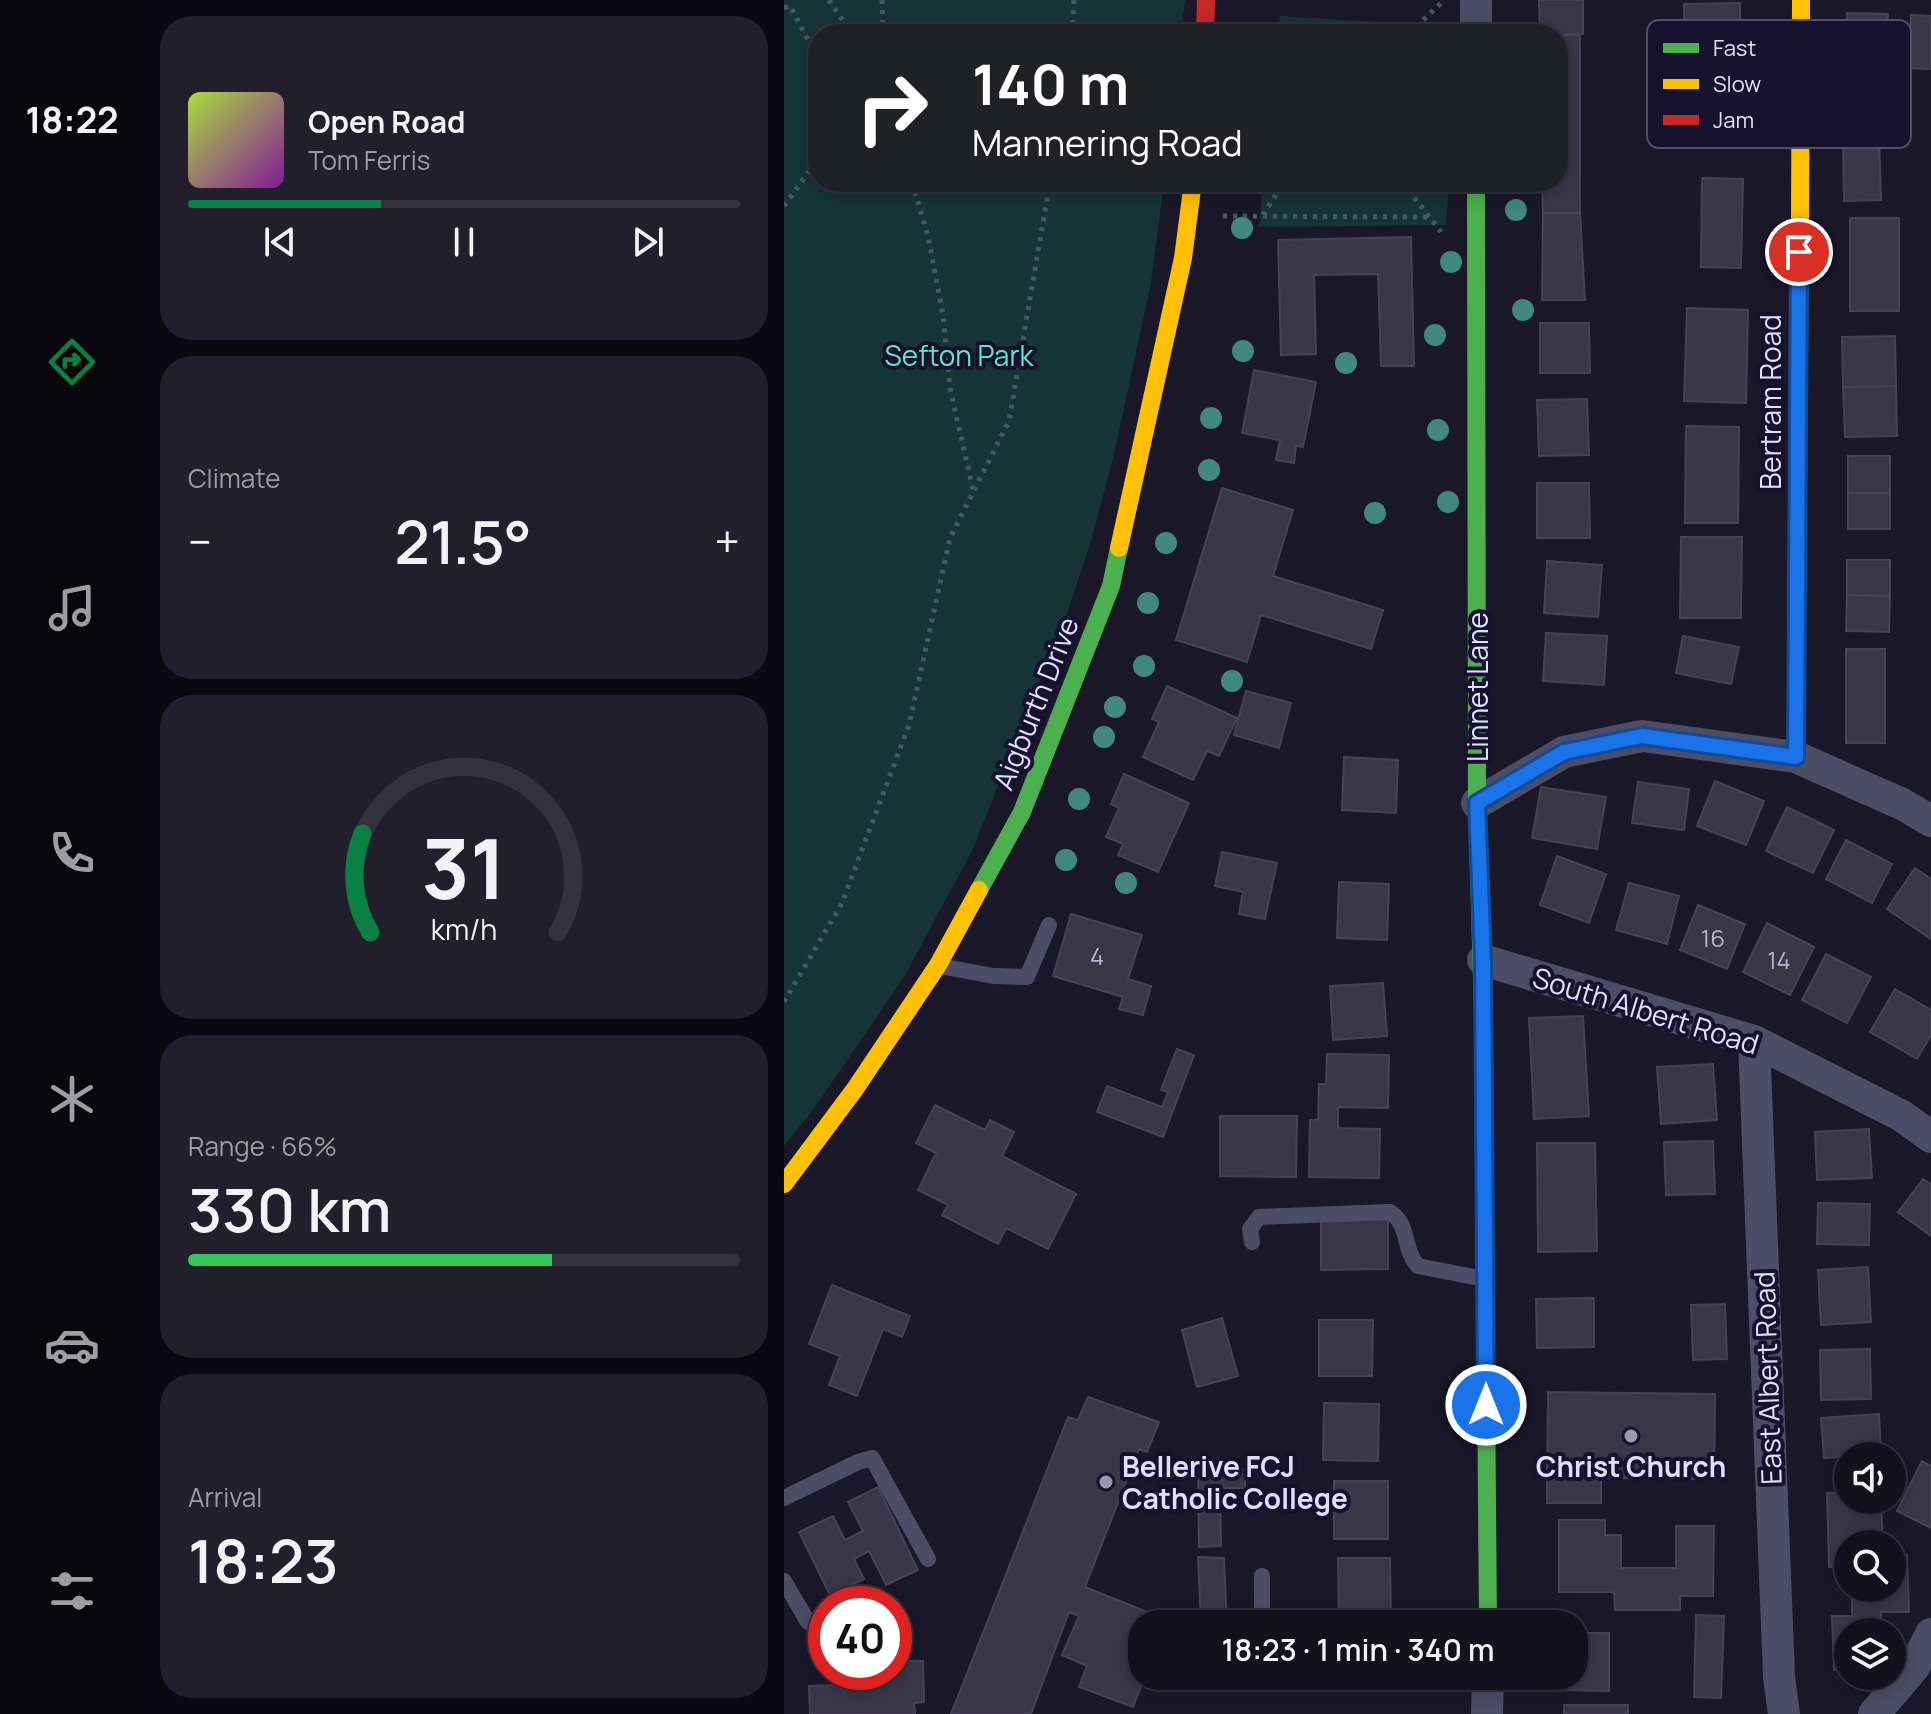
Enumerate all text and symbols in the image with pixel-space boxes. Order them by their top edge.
legend [1647,20,1911,148]
text: Fast [1713,33,1756,63]
text: 140 m [972,45,1129,122]
icon: right [840,56,944,160]
text: Slow [1713,69,1761,99]
text: 18:22 [25,95,119,144]
text: Open Road [308,101,465,142]
text: Jam [1713,105,1754,135]
text: Mannering Road [972,118,1243,167]
text: Tom Ferris [308,142,430,178]
pin [1765,218,1833,286]
icon: previous [258,220,302,264]
icon: pause [442,220,486,264]
icon: next [626,220,670,264]
icon: arrive [1777,230,1821,274]
street label: Bertram Road [1751,314,1789,490]
icon: directions [44,334,100,390]
park label: Sefton Park [885,336,1035,374]
text: Climate [188,460,280,496]
text: 21.5° [395,500,532,582]
text: − [188,511,212,571]
text: + [715,511,740,571]
icon: music [44,580,100,636]
street label: Aigburth Drive [983,611,1087,795]
street label: Linnet Lane [1458,612,1496,762]
text: 31 [422,810,506,924]
icon: phone [44,825,100,881]
text: km/h [431,910,497,949]
house number: 16 [1701,921,1725,954]
house number: 4 [1090,939,1104,972]
house number: 14 [1767,943,1791,976]
street label: South Albert Road [1528,958,1764,1062]
icon: climate [44,1071,100,1127]
text: Range · 66% [188,1128,337,1164]
text: 330 km [188,1168,392,1250]
street label: East Albert Road [1744,1271,1790,1485]
icon: car [44,1317,100,1373]
position arrow [1444,1363,1528,1447]
marker: Christ Church [1622,1427,1640,1445]
map controls [1834,1442,1906,1690]
button: sound [1834,1442,1906,1514]
place label: Bellerive FCJ Catholic College [1122,1447,1348,1517]
place label: Christ Church [1536,1447,1726,1485]
marker: Bellerive FCJ Catholic College [1097,1473,1115,1491]
text: Arrival [188,1479,262,1515]
text: 18:23 [188,1519,339,1601]
button: search [1834,1530,1906,1602]
icon: filters [44,1563,100,1619]
speed limit sign: 40 [808,1586,912,1690]
button: layers [1834,1618,1906,1690]
text: 18:23 · 1 min · 340 m [1222,1629,1495,1670]

